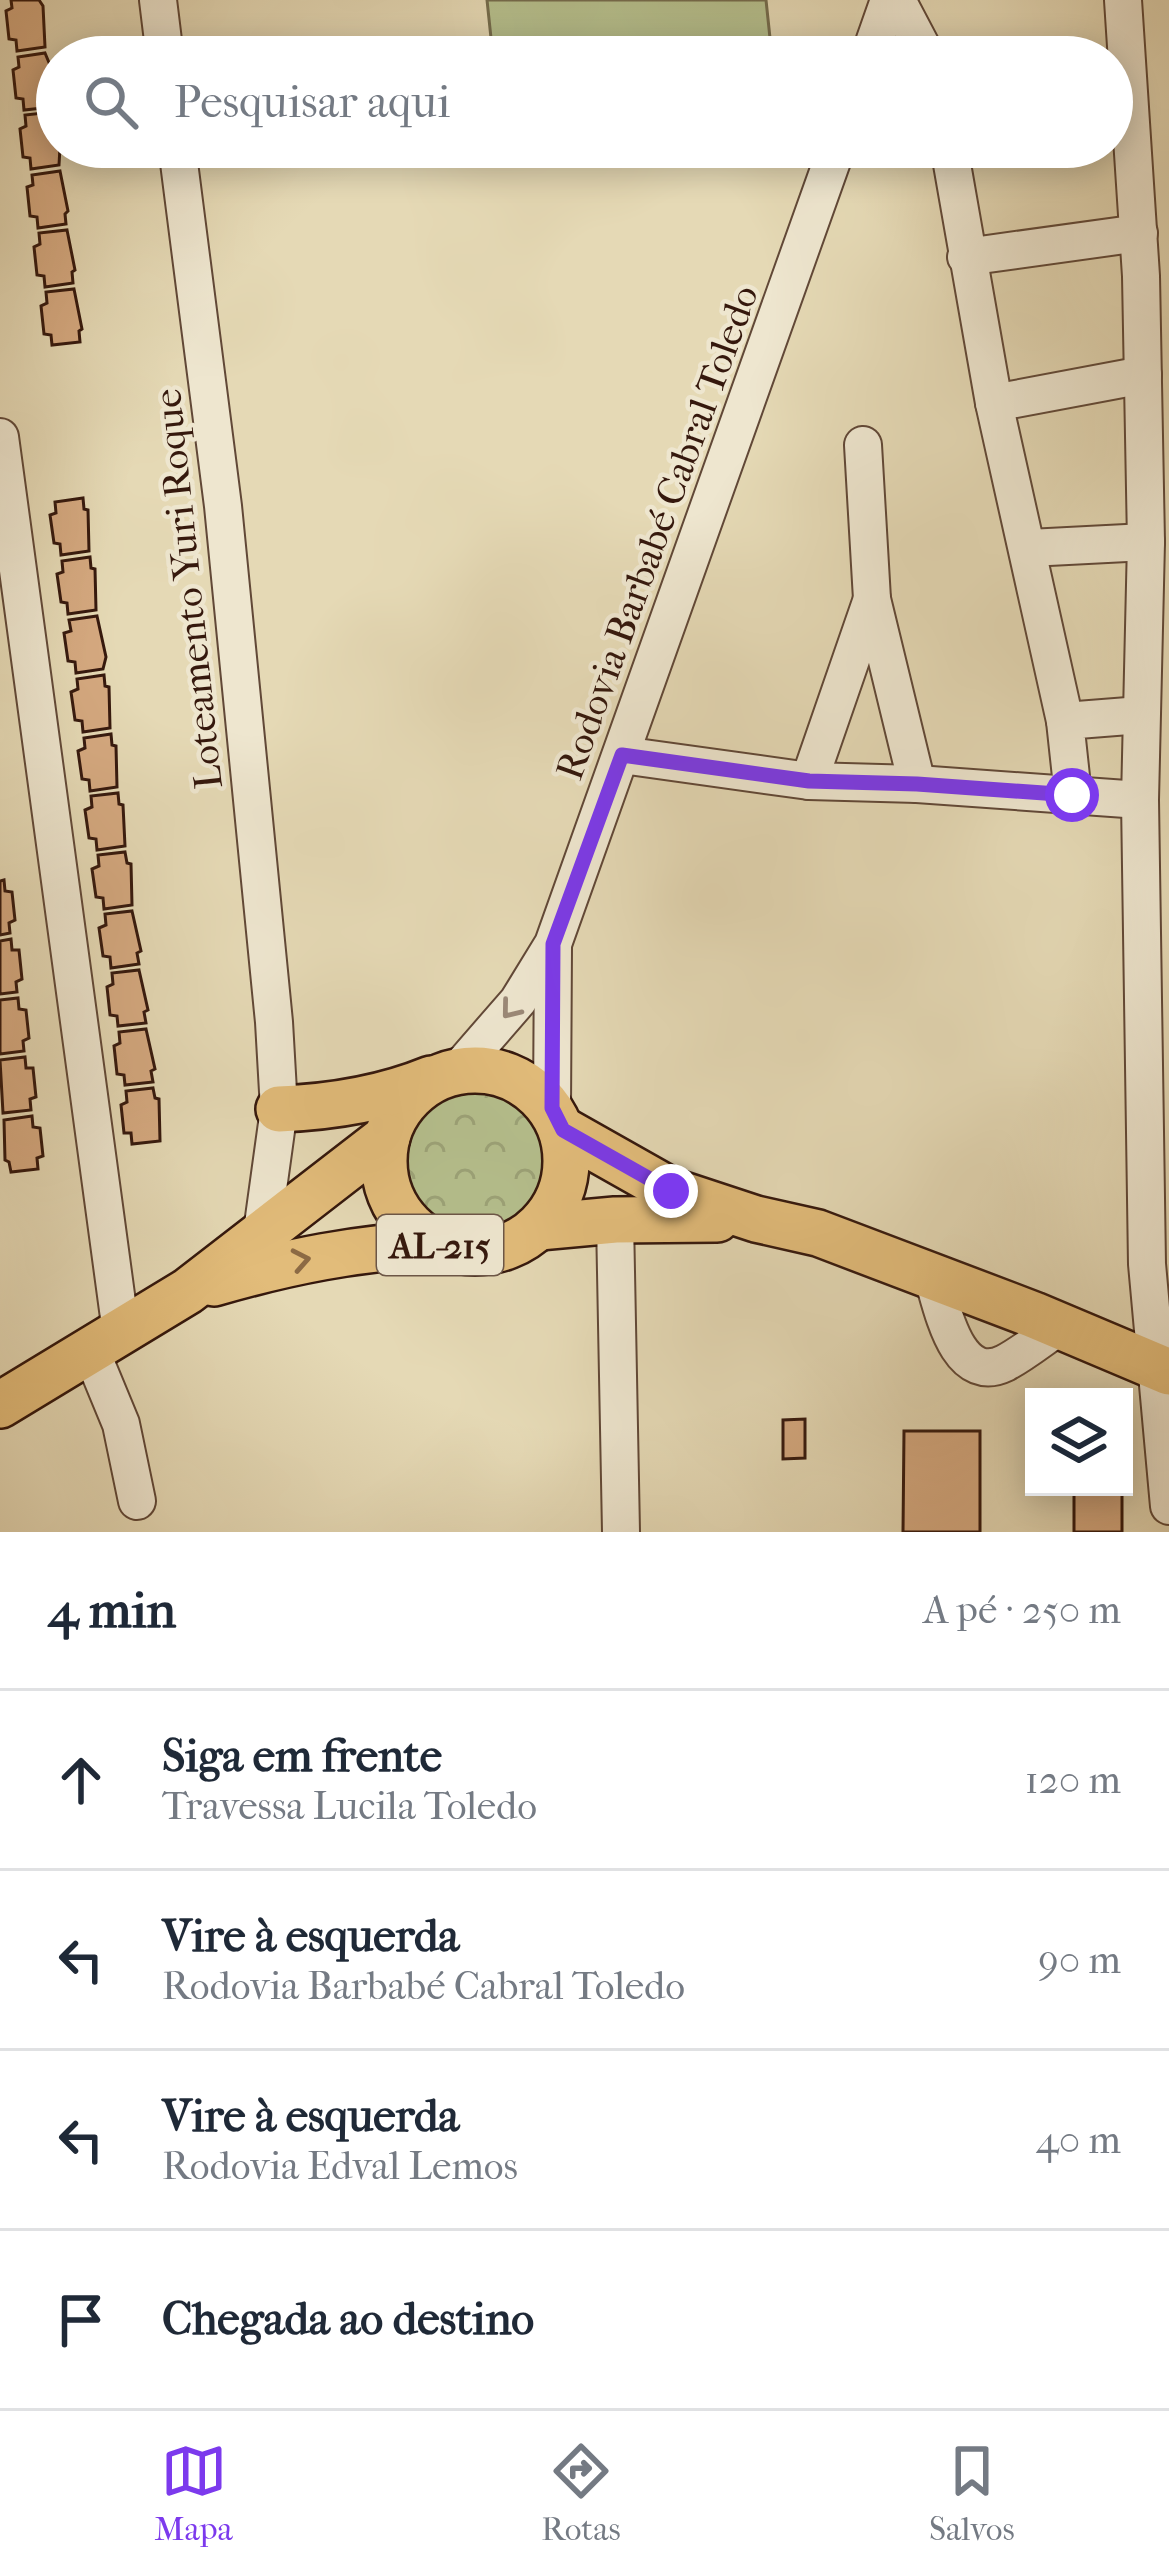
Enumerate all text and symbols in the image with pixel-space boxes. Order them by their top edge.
search box [36,36,1133,168]
icon: search [78,69,144,135]
text: Pesquisar aqui [174,76,450,129]
street label: Rodovia Barbabé Cabral Toledo [546,279,768,786]
street label: Loteamento Yuri Roque [144,387,232,791]
route start [1045,768,1099,822]
one-way arrow [502,996,524,1018]
route end [644,1164,698,1218]
road number: AL-215 [377,1215,503,1275]
one-way arrow [290,1248,310,1273]
map controls [1025,1388,1133,1496]
button: layers [1025,1388,1133,1496]
text: 4 min [48,1580,176,1640]
text: A pé · 250 m [923,1587,1121,1633]
text: Siga em frente [162,1730,442,1783]
icon: ahead [48,1747,114,1813]
text: 120 m [1025,1757,1121,1803]
text: Travessa Lucila Toledo [162,1783,537,1829]
text: Vire à esquerda [162,1910,459,1963]
icon: left [48,1927,114,1993]
text: 90 m [1038,1937,1121,1983]
text: Rodovia Barbabé Cabral Toledo [162,1963,685,2009]
text: Vire à esquerda [162,2090,459,2143]
icon: left [48,2107,114,2173]
text: 40 m [1036,2117,1121,2163]
text: Rodovia Edval Lemos [162,2143,518,2189]
icon: arrive [48,2287,114,2353]
text: Chegada ao destino [162,2293,534,2346]
tab: Mapa [154,2438,233,2549]
tab: Rotas [541,2438,621,2549]
tab: Salvos [929,2438,1015,2549]

